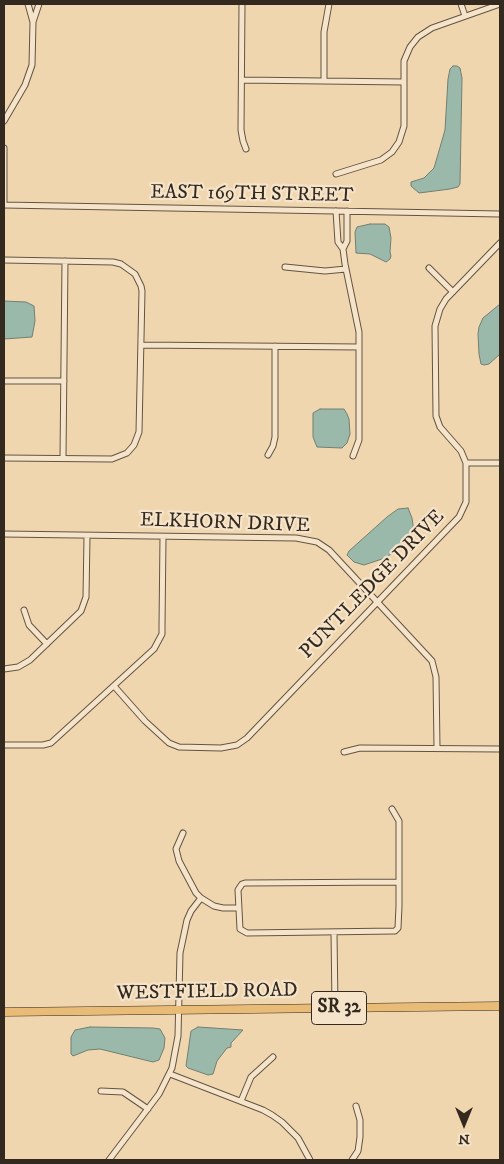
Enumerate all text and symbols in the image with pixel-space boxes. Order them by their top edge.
street label: EAST 169TH STREET [150,181,354,209]
street label: PUNTLEDGE DRIVE [296,506,450,664]
street label: ELKHORN DRIVE [140,509,310,539]
street label: WESTFIELD ROAD [116,979,298,1007]
road number: SR 32 [312,991,366,1024]
north arrow [439,1099,489,1149]
text: N [458,1130,470,1148]

